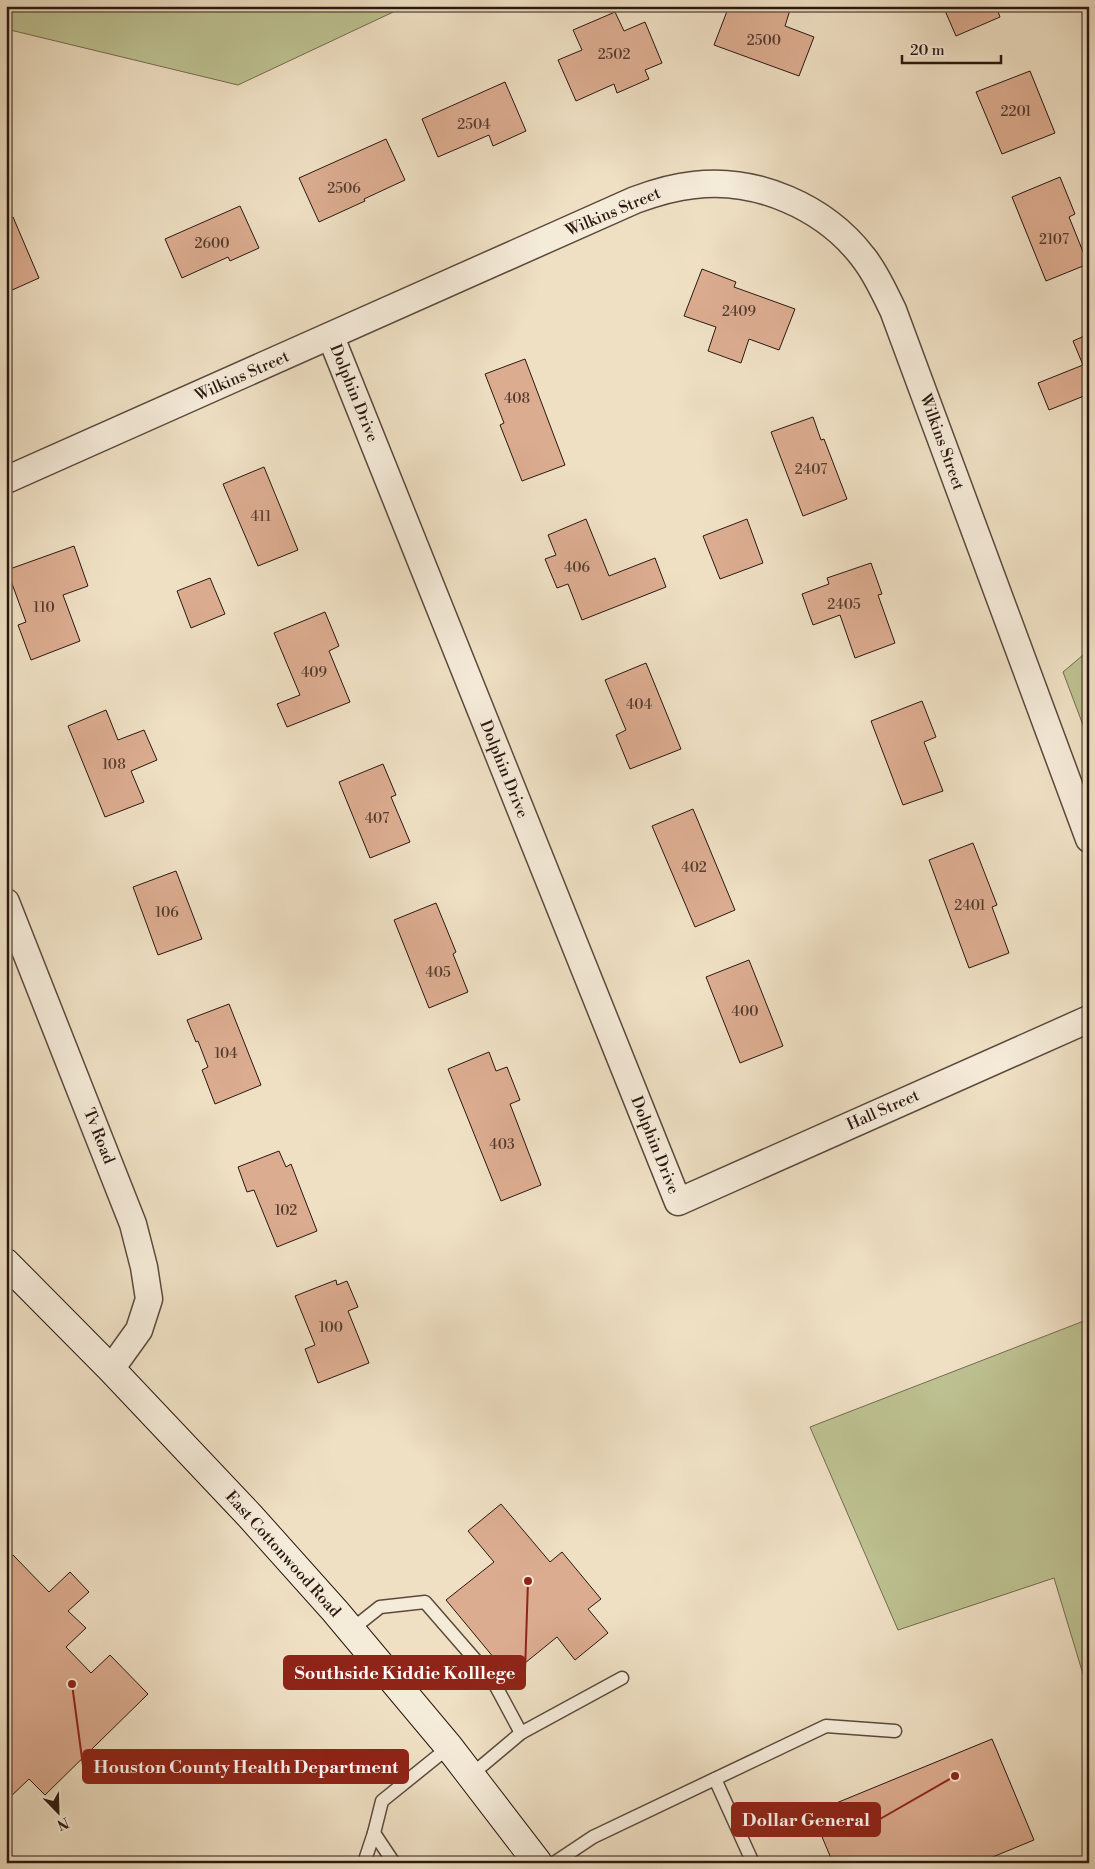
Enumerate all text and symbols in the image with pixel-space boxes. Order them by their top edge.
house number: 2500 [747,32,781,50]
scale bar [902,32,1001,64]
text: 20 m [910,41,945,60]
house number: 2502 [598,46,630,64]
house number: 2201 [1001,103,1031,121]
house number: 2504 [457,116,491,134]
house number: 2506 [327,180,361,198]
street label: Wilkins Street [562,183,664,241]
house number: 2107 [1039,231,1069,249]
house number: 2600 [194,235,230,253]
house number: 2409 [722,303,756,321]
street label: Dolphin Drive [325,341,383,445]
street label: Wilkins Street [191,346,292,406]
house number: 408 [504,390,530,408]
street label: Wilkins Street [915,390,969,493]
house number: 2407 [795,461,827,479]
house number: 411 [251,508,271,526]
house number: 406 [564,559,591,577]
house number: 2405 [827,596,861,614]
house number: 110 [33,599,55,617]
house number: 409 [301,664,327,682]
house number: 404 [626,696,652,714]
street label: Dolphin Drive [475,717,533,821]
house number: 108 [102,756,126,774]
house number: 407 [365,810,389,828]
house number: 402 [681,859,707,877]
house number: 2401 [954,897,986,915]
house number: 106 [155,904,179,922]
house number: 405 [425,964,451,982]
house number: 400 [732,1003,758,1021]
house number: 104 [214,1045,238,1063]
street label: Hall Street [844,1085,923,1135]
street label: Dolphin Drive [626,1093,684,1197]
street label: Tv Road [79,1105,119,1167]
house number: 403 [489,1136,515,1154]
house number: 102 [275,1202,297,1220]
house number: 100 [319,1319,343,1337]
street label: East Cottonwood Road [221,1487,345,1621]
callout: Southside Kiddie Kolllege [284,1656,525,1689]
text: Southside Kiddie Kolllege [295,1662,516,1685]
callout: Houston County Health Department [83,1750,408,1783]
text: Houston County Health Department [94,1756,399,1779]
north arrow [32,1786,82,1836]
callout: Dollar General [732,1803,880,1836]
text: Dollar General [742,1809,870,1832]
text: N [54,1813,71,1833]

